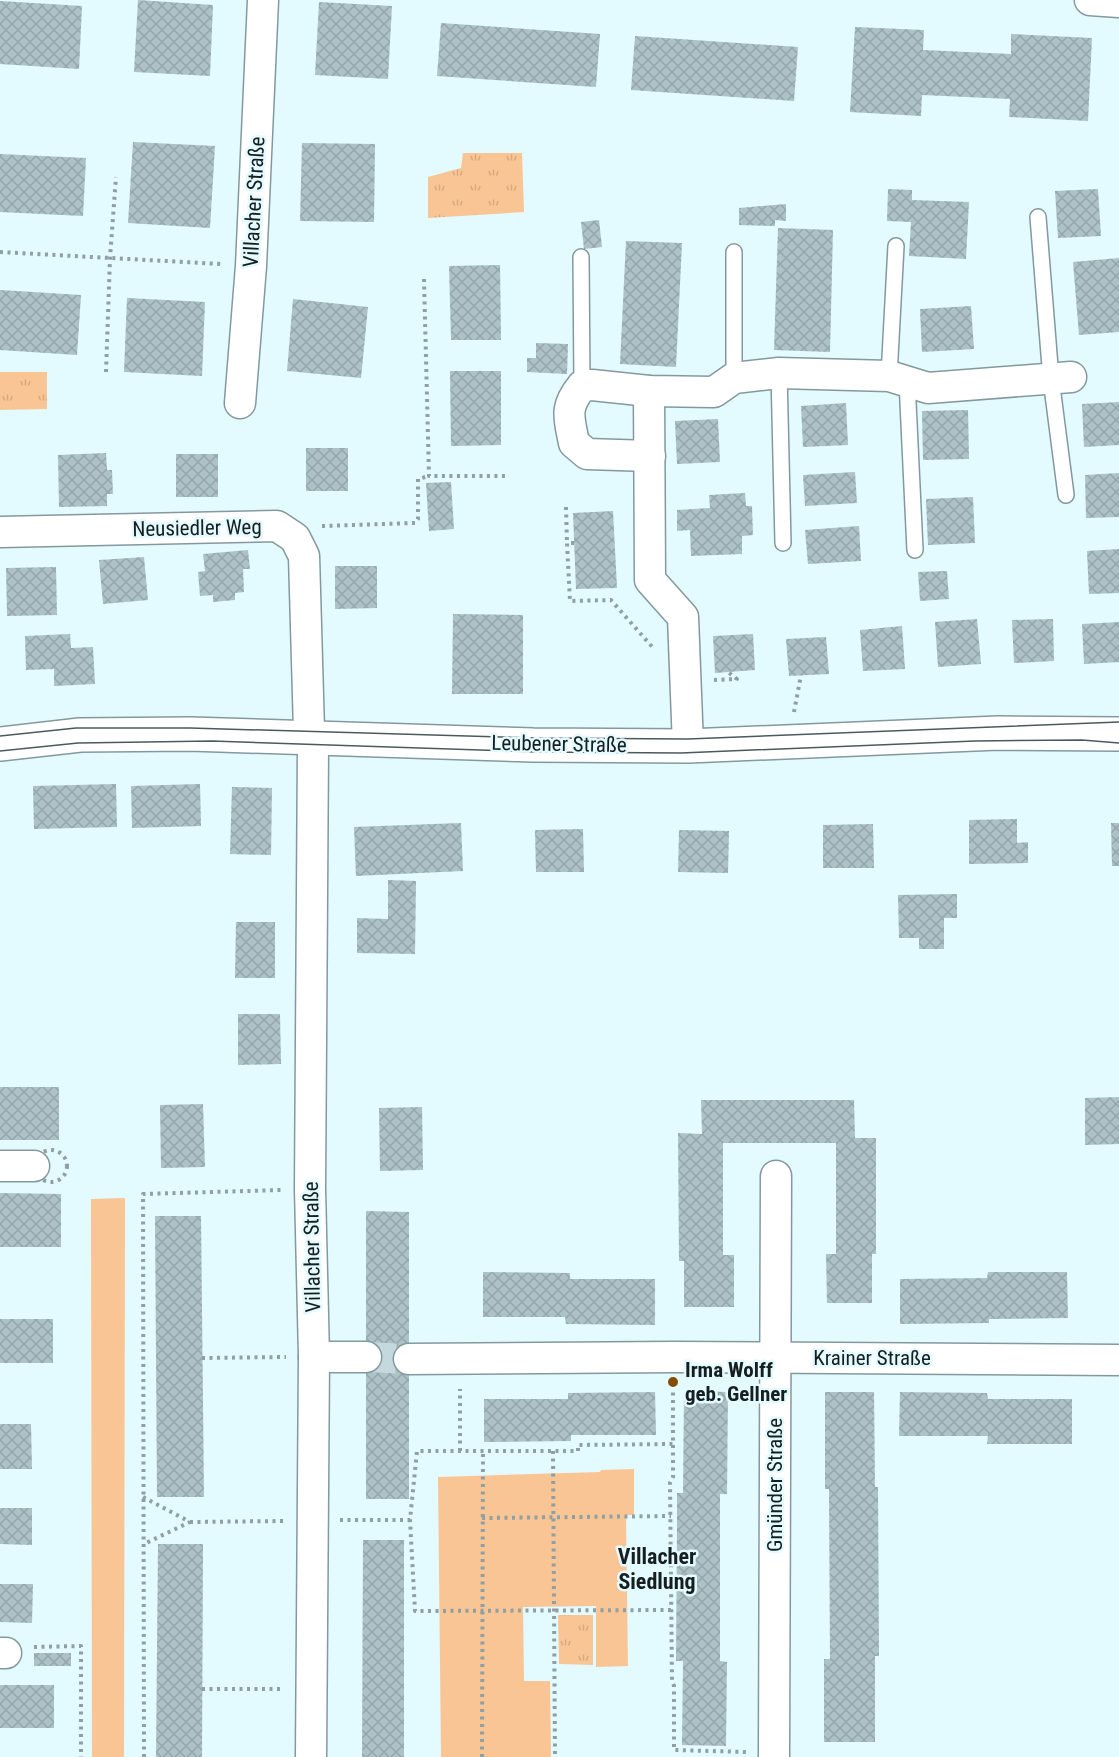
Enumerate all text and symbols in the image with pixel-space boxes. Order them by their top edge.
street label: Villacher Straße [239,136,269,268]
street label: Neusiedler Weg [132,515,262,541]
street label: Leubener Straße [491,731,627,757]
street label: Villacher Straße [299,1181,325,1313]
street label: Krainer Straße [813,1346,931,1370]
place label: Irma Wolff geb. Gellner [685,1358,787,1406]
marker: Irma Wolff geb. Gellner [666,1375,680,1389]
street label: Gmünder Straße [763,1418,787,1552]
district label: Villacher Siedlung [618,1544,696,1594]

